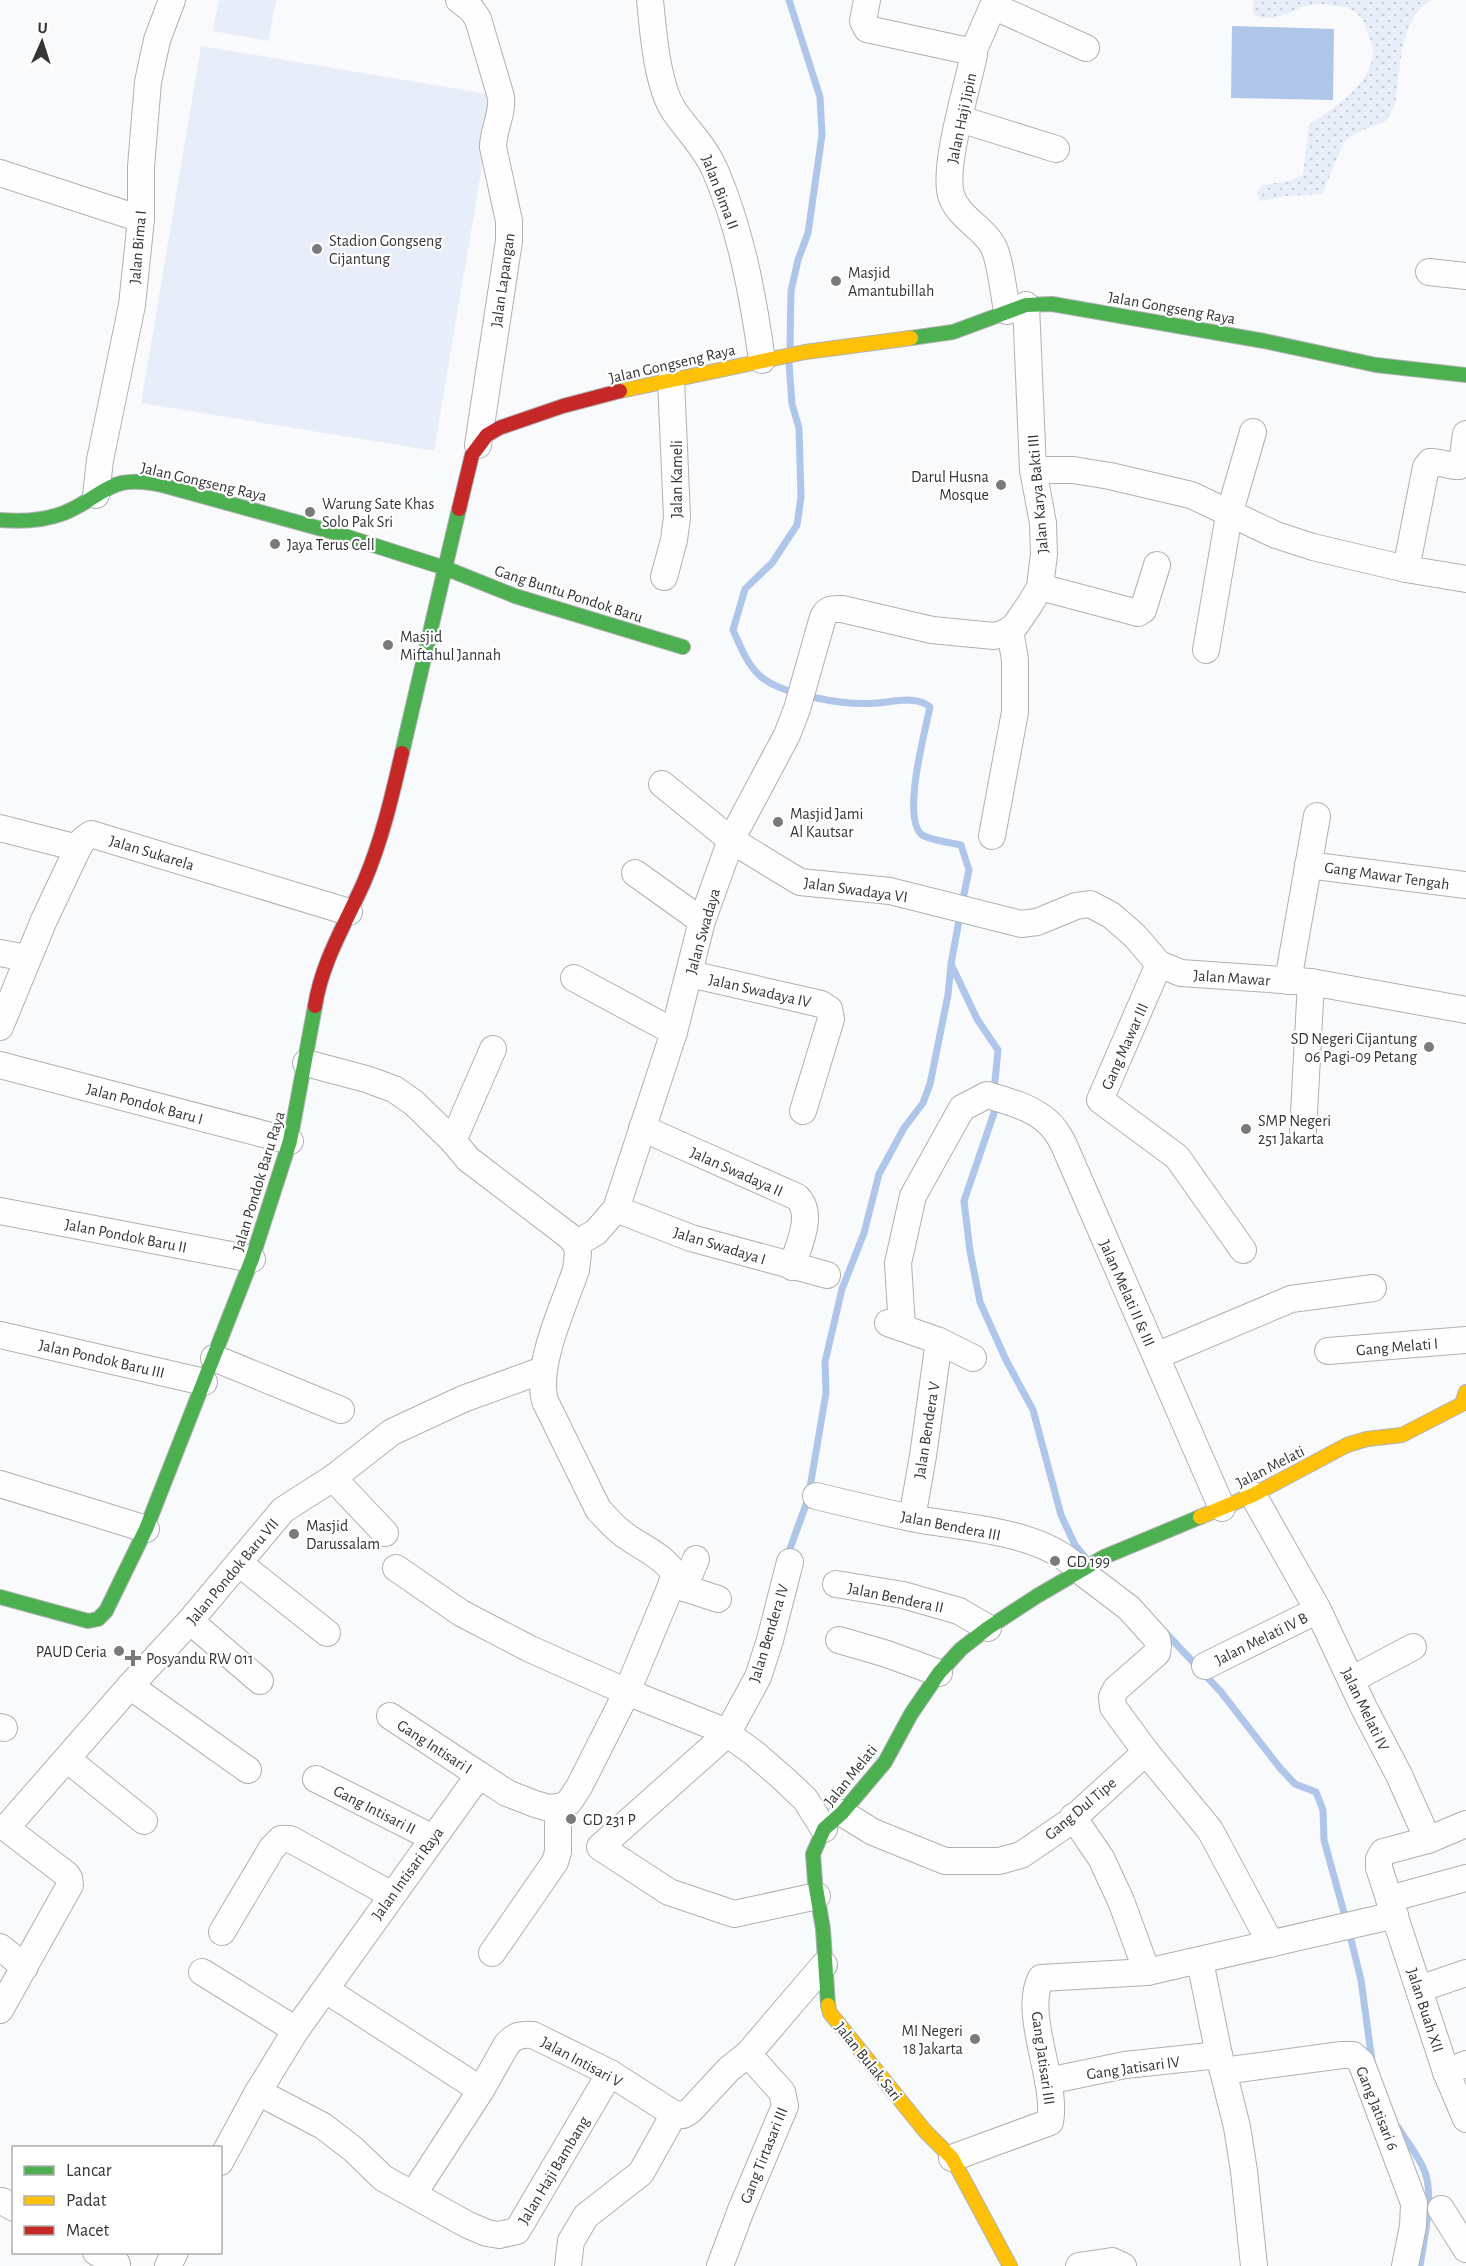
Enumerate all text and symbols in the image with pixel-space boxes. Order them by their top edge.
north arrow [12,12,72,72]
text: U [37,20,48,36]
street label: Jalan Haji Jipin [945,72,980,165]
street label: Jalan Bima II [699,153,742,232]
street label: Jalan Bima I [127,210,149,284]
street label: Jalan Lapangan [488,232,518,328]
place label: Stadion Gongseng Cijantung [329,233,442,268]
marker: Stadion Gongseng Cijantung [310,242,324,256]
place label: Masjid Amantubillah [848,265,934,299]
marker: Masjid Amantubillah [829,274,843,288]
street label: Jalan Gongseng Raya [1107,289,1237,328]
street label: Jalan Gongseng Raya [608,342,737,387]
street label: Jalan Karya Bakti III [1025,434,1052,554]
street label: Jalan Kameli [669,440,685,518]
street label: Jalan Gongseng Raya [139,460,268,505]
place label: Darul Husna Mosque [911,469,989,503]
marker: Darul Husna Mosque [994,478,1008,492]
place label: Warung Sate Khas Solo Pak Sri [322,496,434,530]
marker: Warung Sate Khas Solo Pak Sri [303,505,317,519]
marker: Jaya Terus Cell [268,537,282,551]
place label: Jaya Terus Cell [287,537,375,554]
street label: Gang Buntu Pondok Baru [493,562,645,626]
place label: Masjid Miftahul Jannah [400,629,501,663]
marker: Masjid Miftahul Jannah [381,638,395,652]
place label: Masjid Jami Al Kautsar [790,806,863,840]
marker: Masjid Jami Al Kautsar [771,815,785,829]
street label: Jalan Sukarela [107,832,196,873]
street label: Gang Mawar Tengah [1323,859,1451,893]
street label: Jalan Swadaya VI [803,875,909,906]
street label: Jalan Swadaya [683,886,724,976]
street label: Jalan Mawar [1193,967,1272,989]
street label: Jalan Swadaya IV [707,971,812,1011]
street label: Gang Mawar III [1099,1000,1151,1092]
place label: SD Negeri Cijantung 06 Pagi-09 Petang [1291,1031,1417,1065]
marker: SD Negeri Cijantung 06 Pagi-09 Petang [1422,1040,1436,1054]
street label: Jalan Pondok Baru I [85,1081,205,1127]
street label: Jalan Pondok Baru Raya [230,1109,289,1253]
place label: SMP Negeri 251 Jakarta [1258,1113,1331,1147]
marker: SMP Negeri 251 Jakarta [1239,1122,1253,1136]
street label: Jalan Swadaya II [687,1144,785,1200]
street label: Jalan Pondok Baru II [63,1216,188,1256]
street label: Jalan Swadaya I [671,1224,768,1269]
street label: Jalan Melati II & III [1096,1238,1158,1349]
street label: Gang Melati I [1355,1335,1439,1359]
street label: Jalan Pondok Baru III [37,1337,166,1381]
street label: Jalan Bendera V [911,1381,943,1480]
street label: Jalan Melati [1234,1443,1307,1491]
street label: Jalan Bendera III [899,1508,1002,1544]
street label: Jalan Pondok Baru VII [184,1515,282,1628]
place label: Masjid Darussalam [306,1518,380,1552]
marker: Masjid Darussalam [287,1527,301,1541]
marker: GD 199 [1048,1554,1062,1568]
place label: GD 199 [1067,1554,1110,1570]
street label: Jalan Bendera II [846,1580,945,1616]
street label: Jalan Bendera IV [746,1582,792,1684]
street label: Jalan Melati IV B [1213,1610,1310,1668]
place label: PAUD Ceria [36,1644,107,1660]
marker: PAUD Ceria [112,1644,126,1658]
marker: Posyandu RW 011 [124,1649,142,1667]
place label: Posyandu RW 011 [146,1651,253,1668]
street label: Jalan Melati IV [1338,1666,1392,1753]
street label: Gang Intisari I [394,1717,475,1777]
street label: Jalan Melati [821,1742,880,1809]
street label: Gang Dul Tipe [1042,1774,1119,1843]
street label: Gang Intisari II [331,1782,418,1837]
marker: GD 231 P [564,1812,578,1826]
place label: GD 231 P [583,1812,636,1828]
street label: Jalan Intisari Raya [369,1824,447,1923]
street label: Jalan Buah XII [1404,1966,1446,2054]
street label: Gang Jatisari III [1029,2010,1057,2106]
street label: Jalan Bulak Sari [832,2019,905,2104]
place label: MI Negeri 18 Jakarta [901,2023,963,2057]
marker: MI Negeri 18 Jakarta [968,2032,982,2046]
street label: Jalan Intisari V [538,2034,625,2090]
street label: Gang Jatisari IV [1085,2054,1181,2082]
street label: Gang Jatisari 6 [1353,2064,1401,2153]
street label: Gang Tirtasari III [737,2105,791,2206]
street label: Jalan Haji Bambang [515,2114,593,2228]
legend [12,2146,222,2254]
text: Lancar [66,2162,112,2180]
text: Padat [66,2192,107,2210]
text: Macet [66,2222,110,2240]

